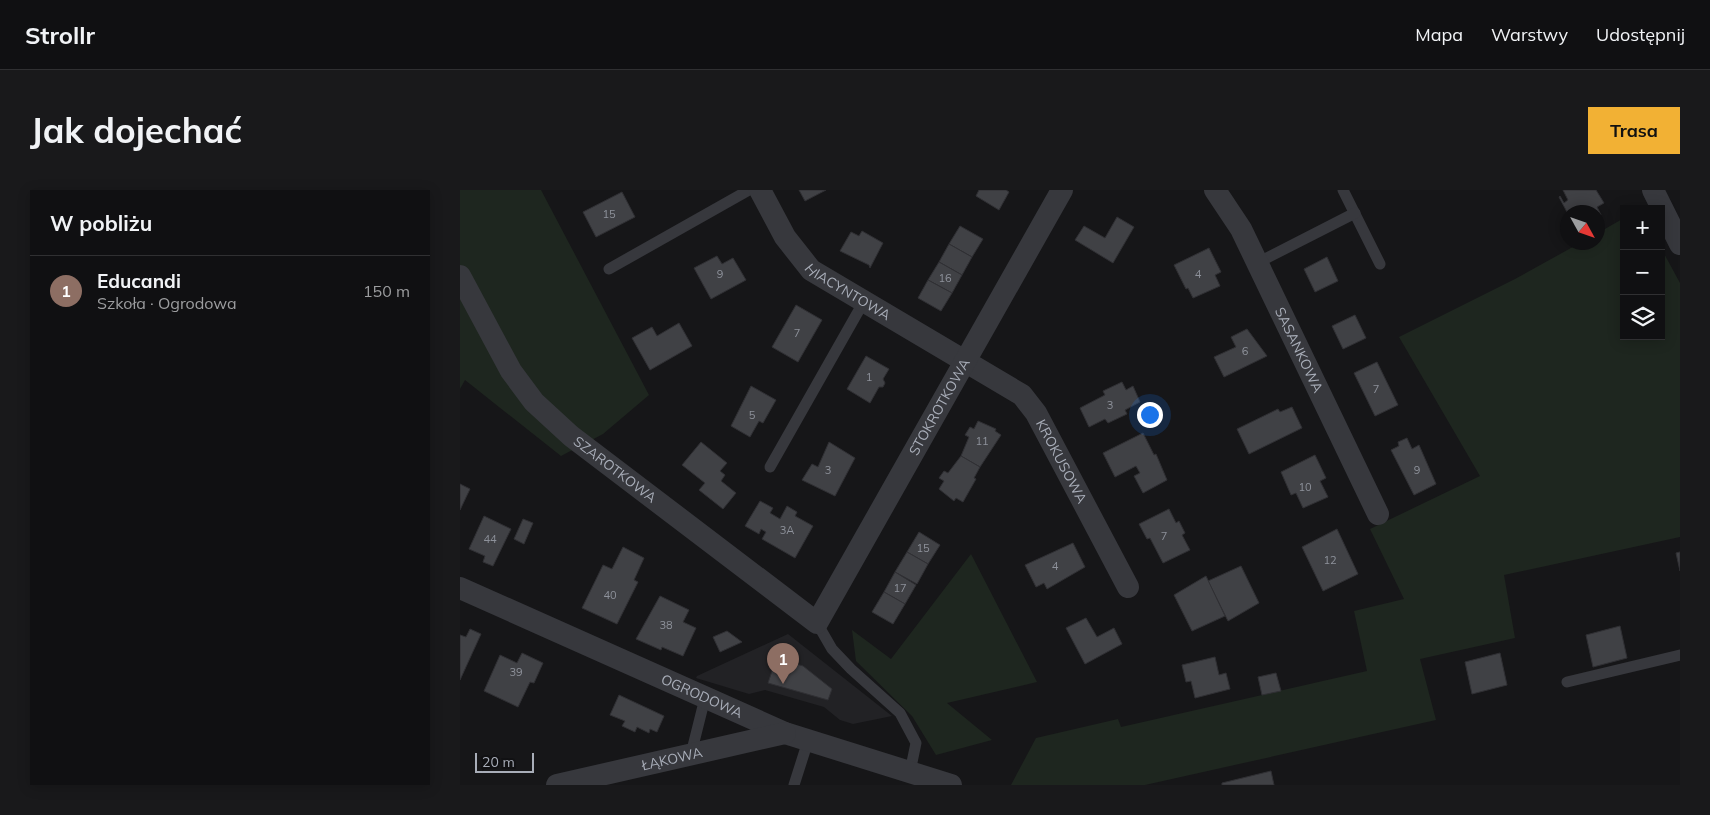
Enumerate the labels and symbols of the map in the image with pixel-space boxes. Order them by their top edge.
north arrow [1560,205,1605,250]
house number: 15 [602,207,616,221]
street label: HIACYNTOWA [801,260,895,325]
house number: 9 [717,267,723,281]
house number: 4 [1195,267,1202,281]
house number: 16 [938,271,952,285]
street label: SASANKOWA [1271,304,1328,396]
house number: 7 [794,326,800,340]
house number: 6 [1242,344,1249,358]
street label: STOKROTKOWA [905,355,974,459]
house number: 1 [866,370,872,384]
house number: 7 [1373,382,1379,396]
house number: 3 [1107,398,1113,412]
your location [1137,402,1163,428]
house number: 5 [749,408,756,422]
street label: KROKUSOWA [1032,416,1092,507]
street label: SZAROTKOWA [570,432,661,507]
house number: 11 [975,434,989,448]
house number: 3 [825,463,831,477]
house number: 9 [1414,463,1420,477]
house number: 10 [1298,480,1312,494]
house number: 3A [780,523,794,537]
house number: 7 [1161,529,1167,543]
house number: 44 [483,532,497,546]
house number: 15 [916,541,930,555]
house number: 12 [1323,553,1337,567]
house number: 4 [1052,559,1059,573]
house number: 17 [893,581,907,595]
house number: 40 [603,588,617,602]
house number: 38 [659,618,673,632]
pin: 1 [767,643,799,684]
house number: 39 [509,665,523,679]
street label: OGRODOWA [658,670,746,722]
street label: ŁĄKOWA [639,743,705,775]
scale bar [475,750,534,773]

